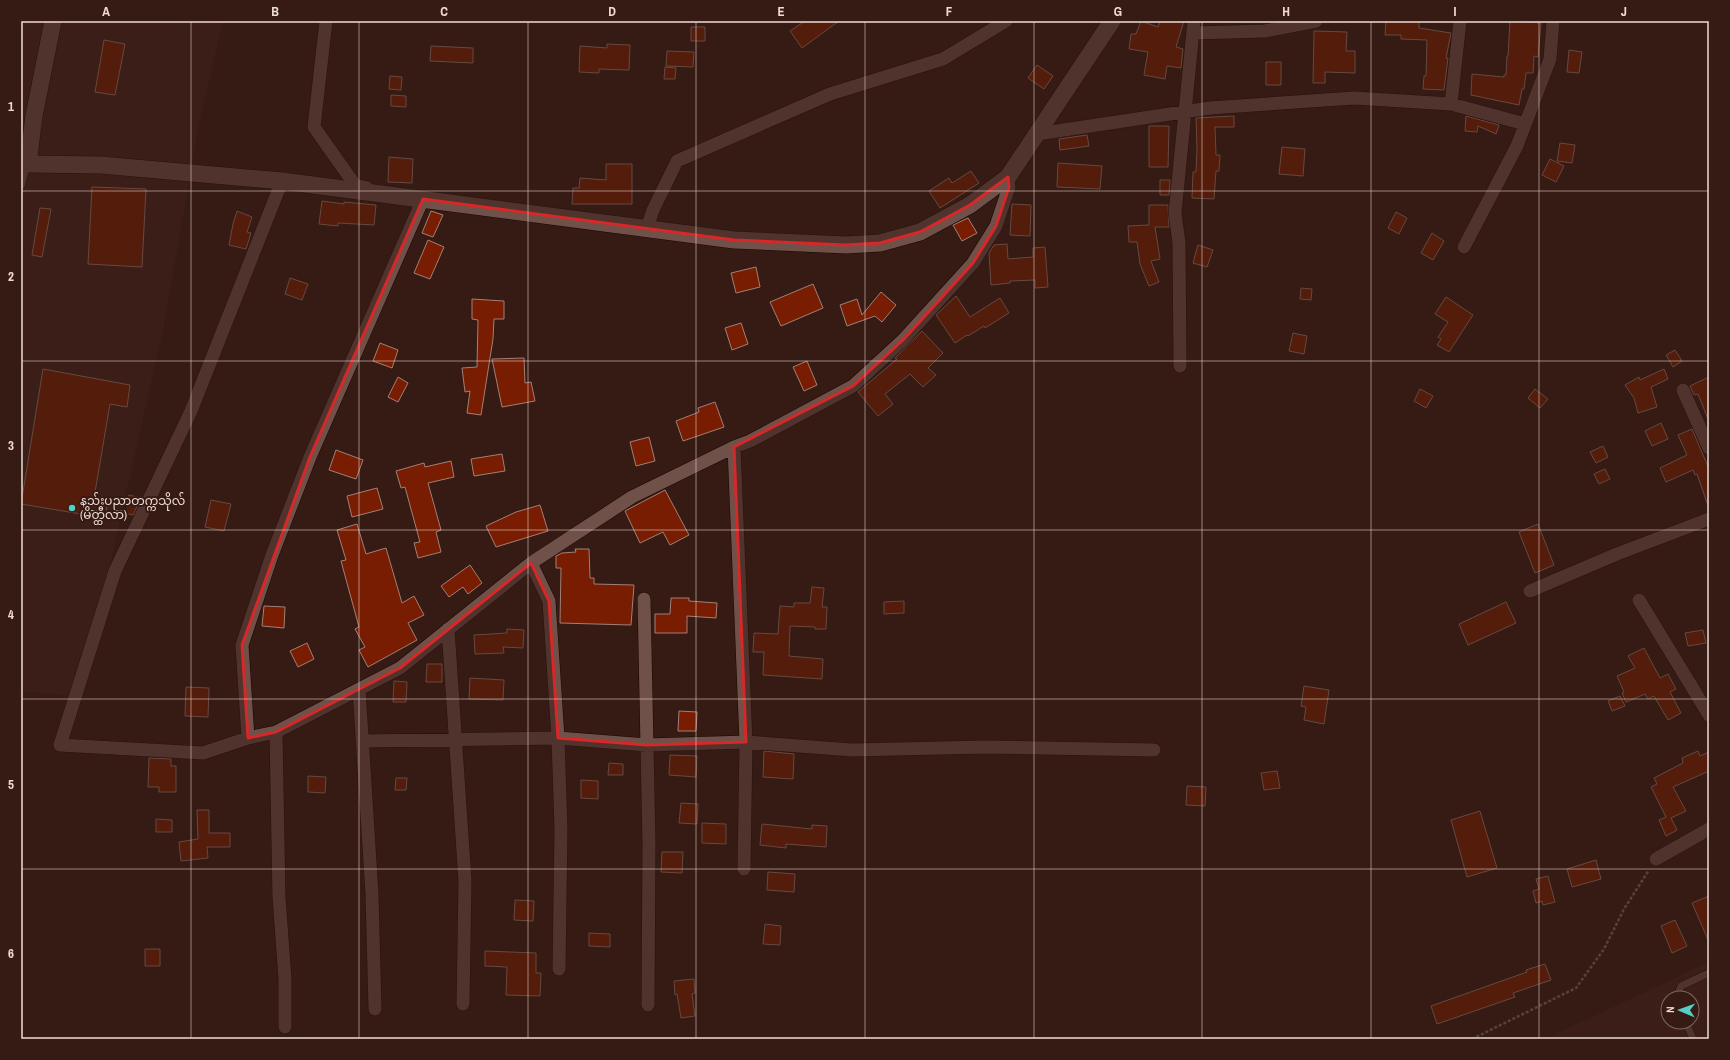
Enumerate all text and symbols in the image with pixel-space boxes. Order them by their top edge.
text: A [102,3,110,20]
text: B [271,3,279,20]
text: C [440,3,448,20]
text: D [608,3,616,20]
text: E [777,3,785,20]
text: F [946,3,953,20]
text: G [1114,3,1122,20]
text: H [1282,3,1290,20]
text: I [1454,3,1457,20]
text: J [1621,3,1627,20]
text: 1 [8,98,14,115]
text: 2 [8,268,14,285]
text: 3 [8,437,14,454]
place label: နည်းပညာတက္ကသိုလ် (မိတ္ထီလာ) [80,492,185,525]
marker: နည်းပညာတက္ကသိုလ် (မိတ္ထီလာ) [67,503,77,513]
text: 4 [8,606,14,623]
text: 5 [8,776,14,793]
text: 6 [8,945,14,962]
north arrow [1660,990,1700,1030]
text: N [1663,1006,1677,1013]

